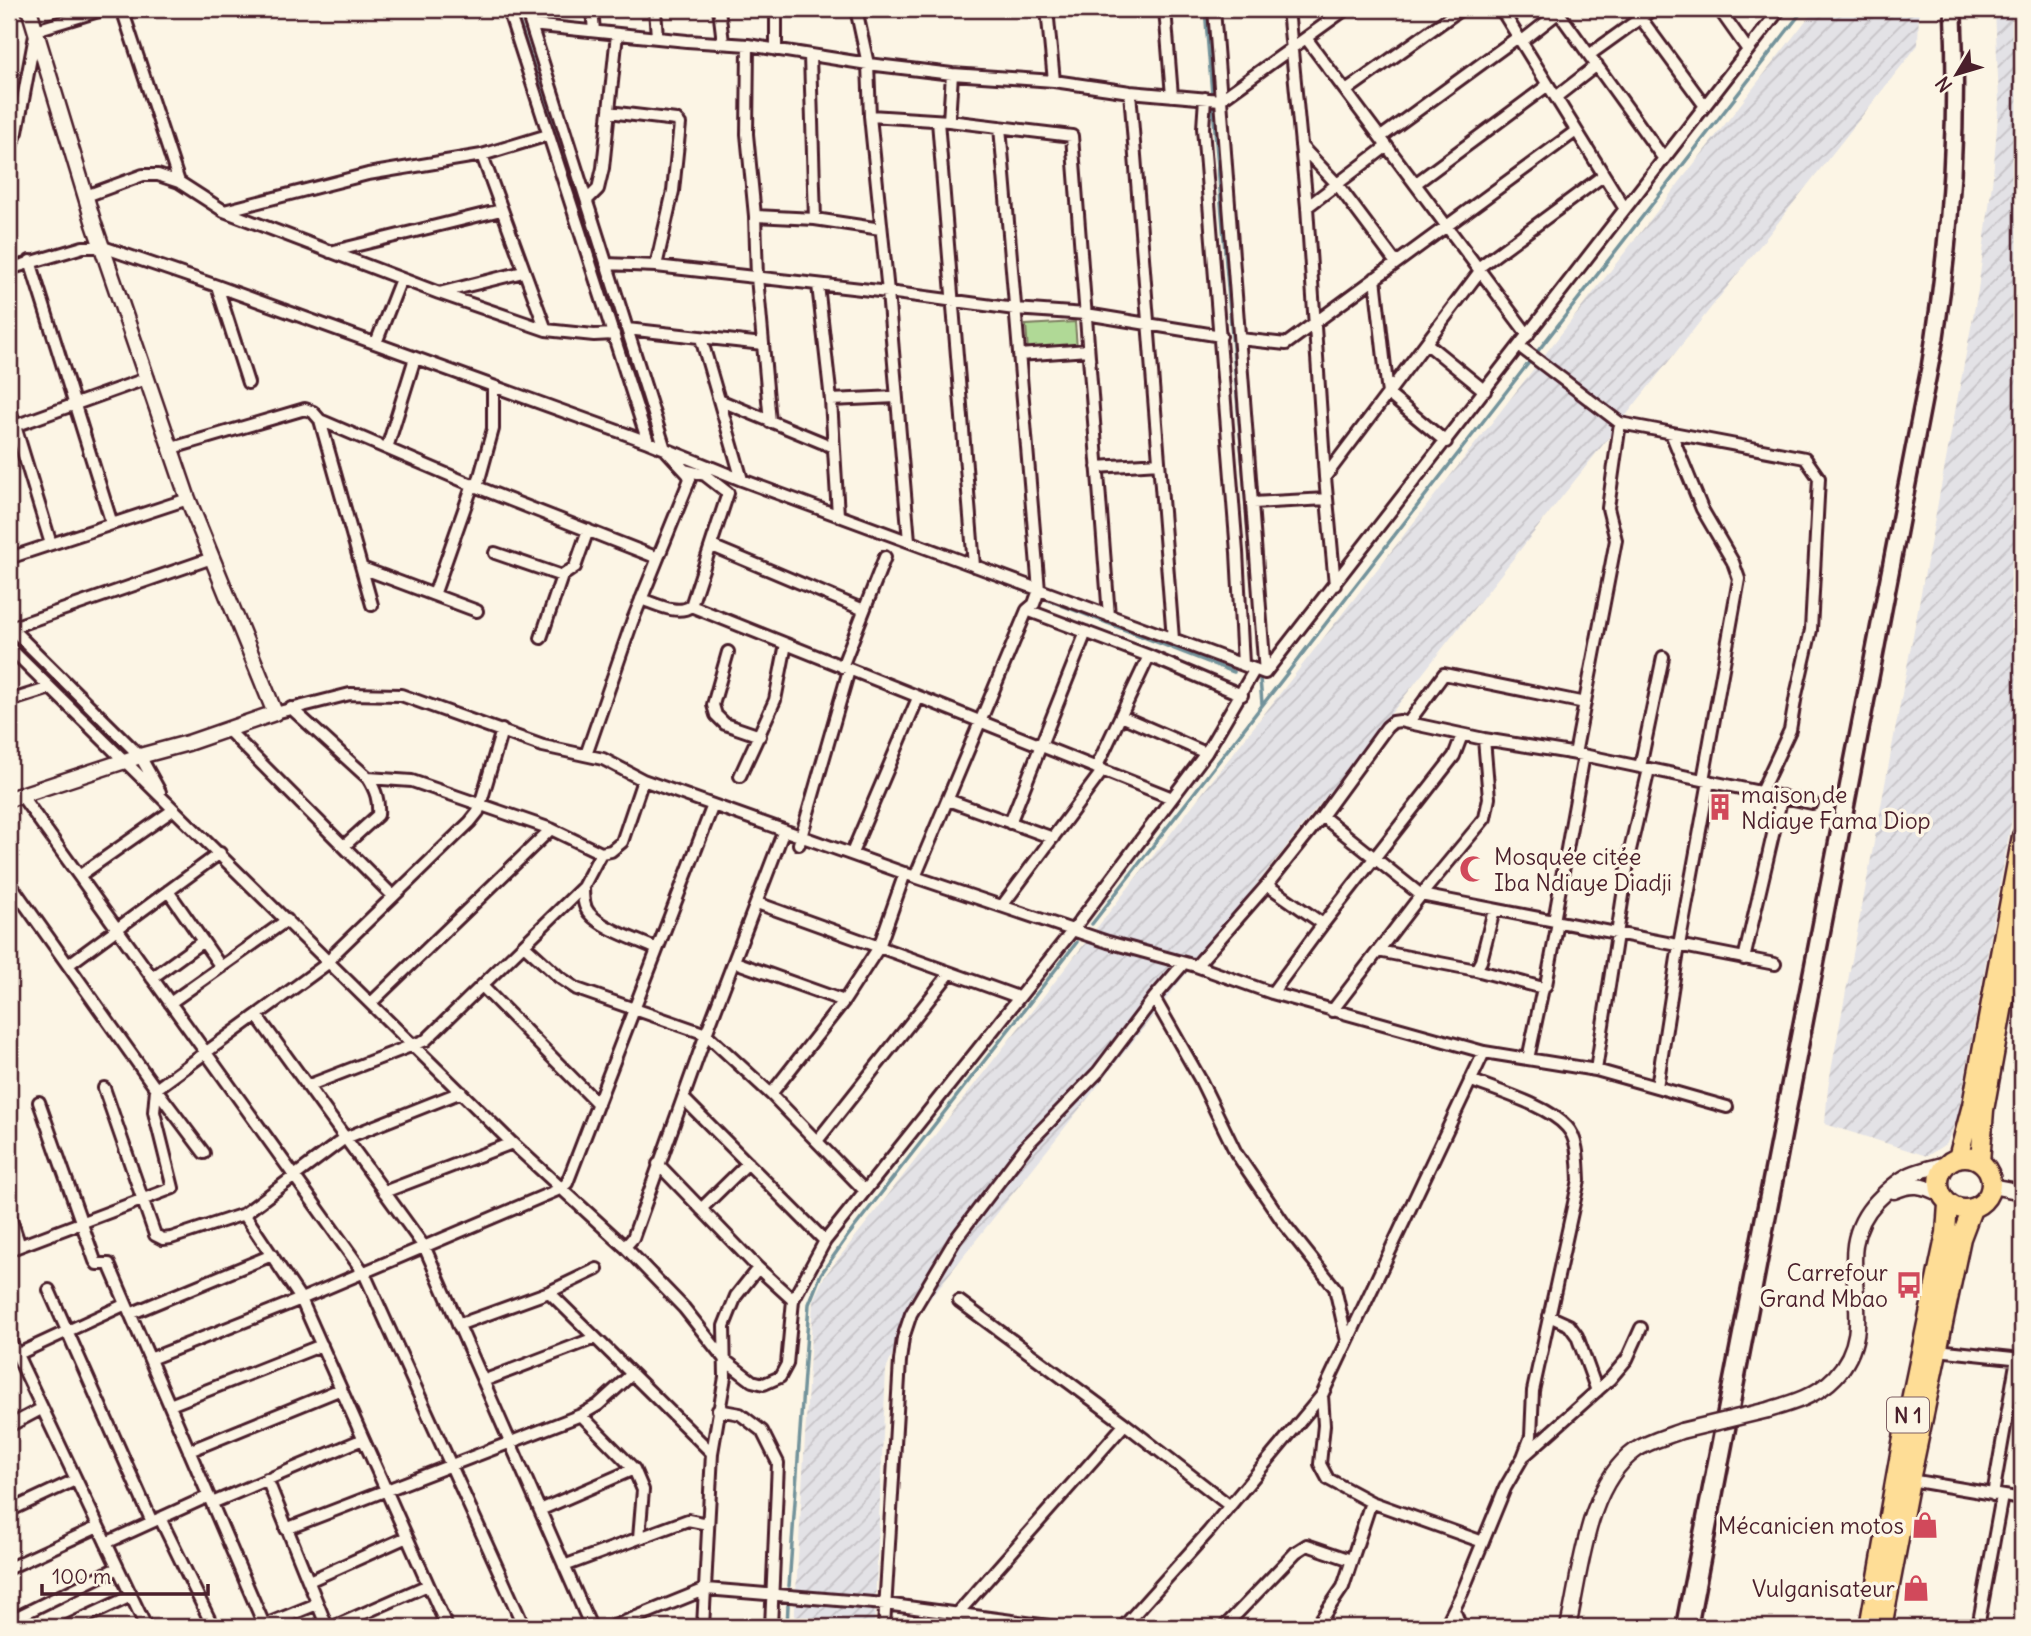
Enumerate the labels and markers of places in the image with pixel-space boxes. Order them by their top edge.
place label: maison de Ndiaye Fama Diop [1741,780,1931,835]
building icon: maison de Ndiaye Fama Diop [1705,792,1735,822]
place label: Mosquée citée Iba Ndiaye Diadji [1494,842,1672,897]
mosque icon: Mosquée citée Iba Ndiaye Diadji [1458,854,1488,884]
place label: Carrefour Grand Mbao [1760,1258,1889,1313]
bus stop icon: Carrefour Grand Mbao [1894,1270,1924,1300]
shop icon: Mécanicien motos [1910,1510,1940,1540]
place label: Mécanicien motos [1718,1511,1904,1540]
shop icon: Vulganisateur [1901,1573,1931,1603]
place label: Vulganisateur [1752,1574,1896,1603]

